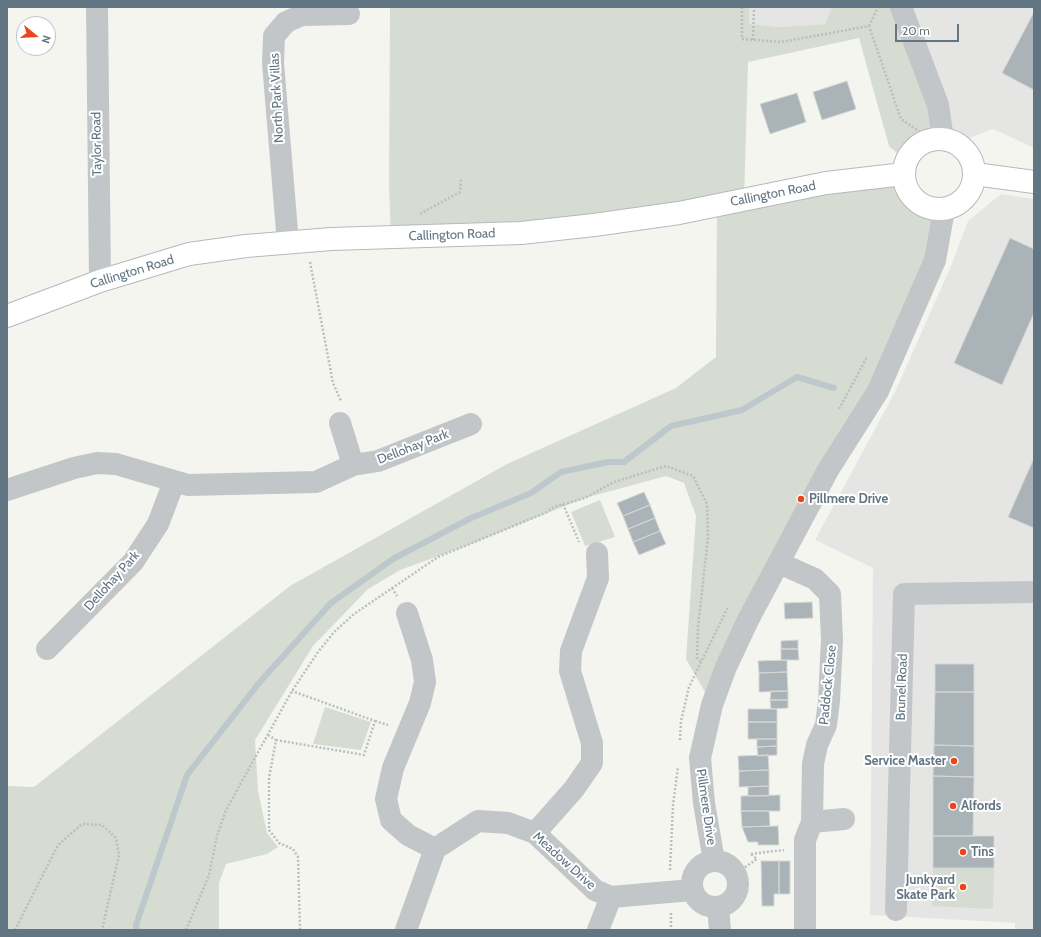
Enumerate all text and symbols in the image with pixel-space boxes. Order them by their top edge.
north arrow [16,16,56,56]
scale bar [897,16,961,42]
text: 20 m [902,23,930,38]
text: N [39,34,54,45]
street label: North Park Villas [267,53,287,143]
street label: Taylor Road [89,112,105,176]
street label: Callington Road [729,178,817,210]
street label: Callington Road [408,226,496,244]
street label: Callington Road [88,252,176,292]
street label: Dellohay Park [375,426,451,468]
place label: Pillmere Drive [809,491,888,507]
marker: Pillmere Drive [796,494,806,504]
street label: Dellohay Park [81,548,143,614]
street label: Paddock Close [816,644,840,726]
street label: Brunel Road [893,653,911,721]
place label: Service Master [864,753,946,769]
marker: Service Master [949,756,959,766]
street label: Pillmere Drive [693,768,719,846]
place label: Alfords [961,798,1001,814]
marker: Alfords [948,801,958,811]
street label: Meadow Drive [529,829,599,893]
place label: Tins [971,844,994,860]
marker: Tins [958,847,968,857]
place label: Junkyard Skate Park [896,872,955,903]
marker: Junkyard Skate Park [958,882,968,892]

